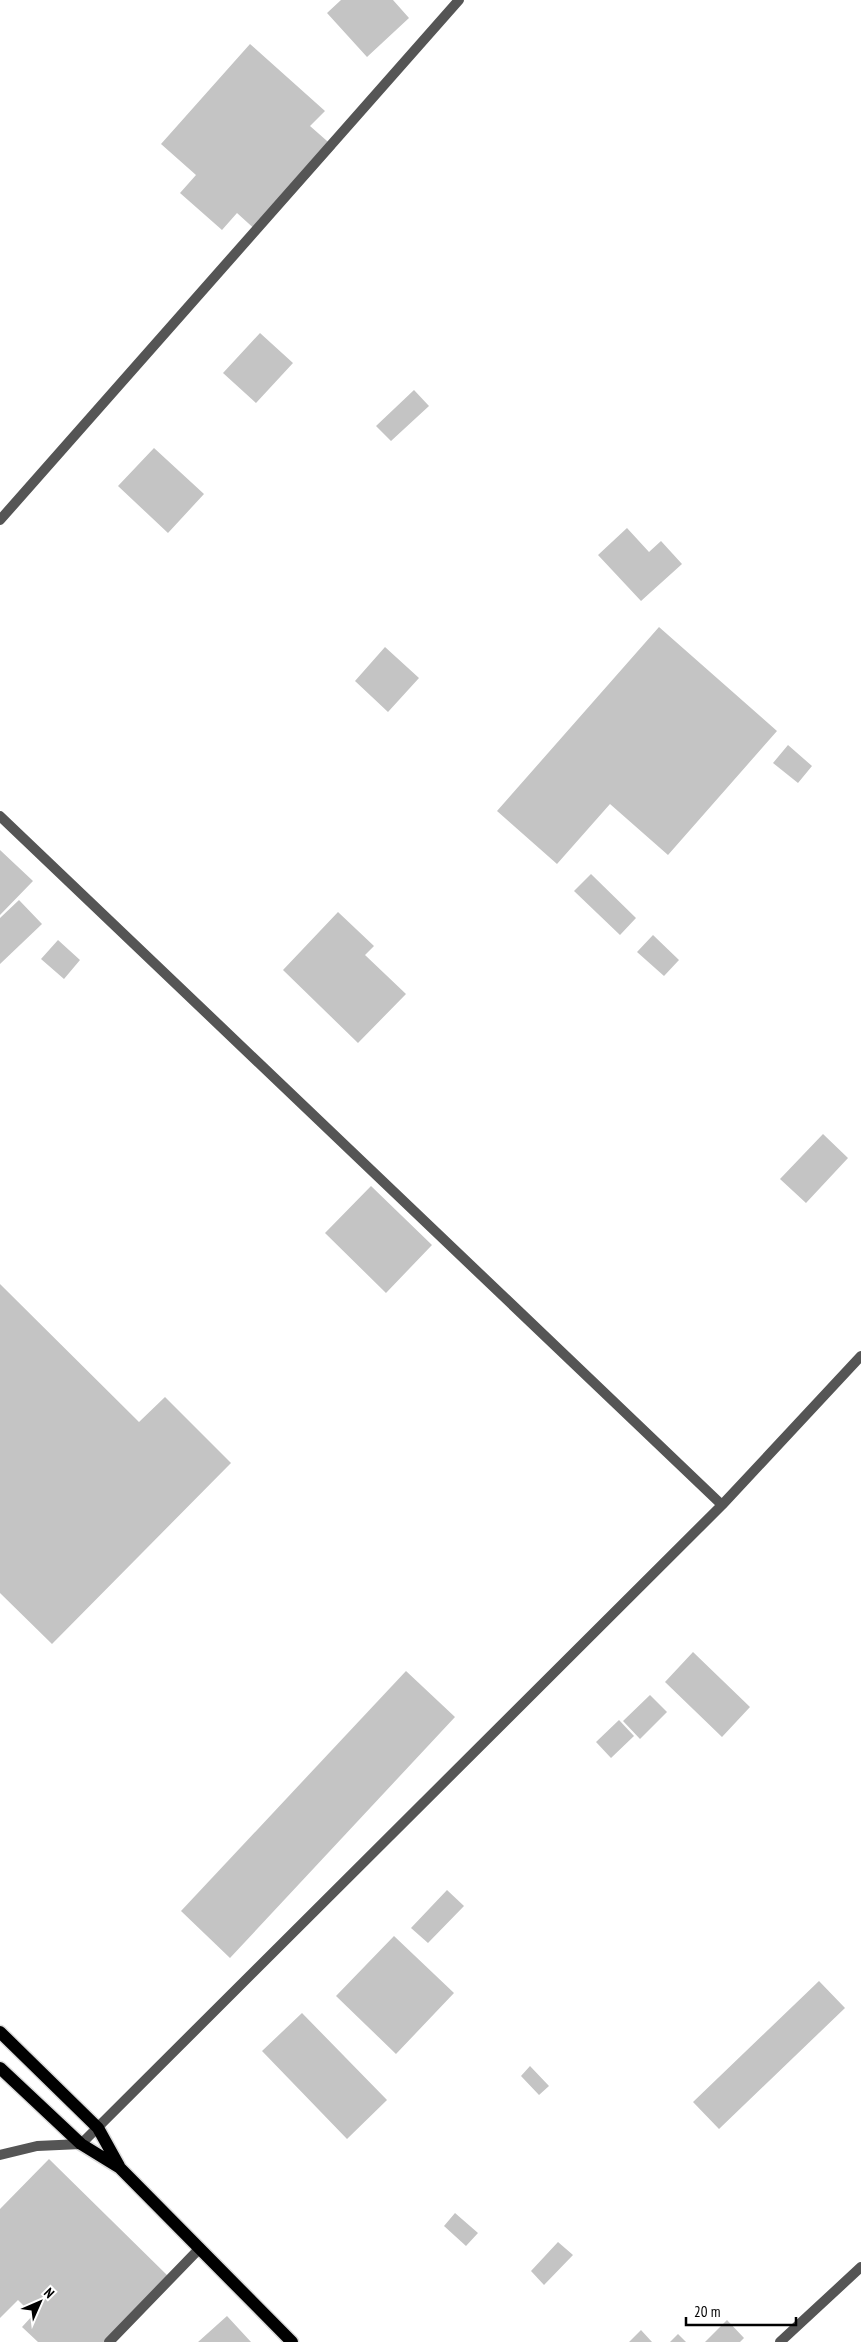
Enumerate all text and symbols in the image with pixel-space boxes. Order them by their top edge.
north arrow [15,2277,65,2327]
text: N [40,2284,58,2302]
scale bar [686,2294,796,2326]
text: 20 m [694,2302,720,2321]

